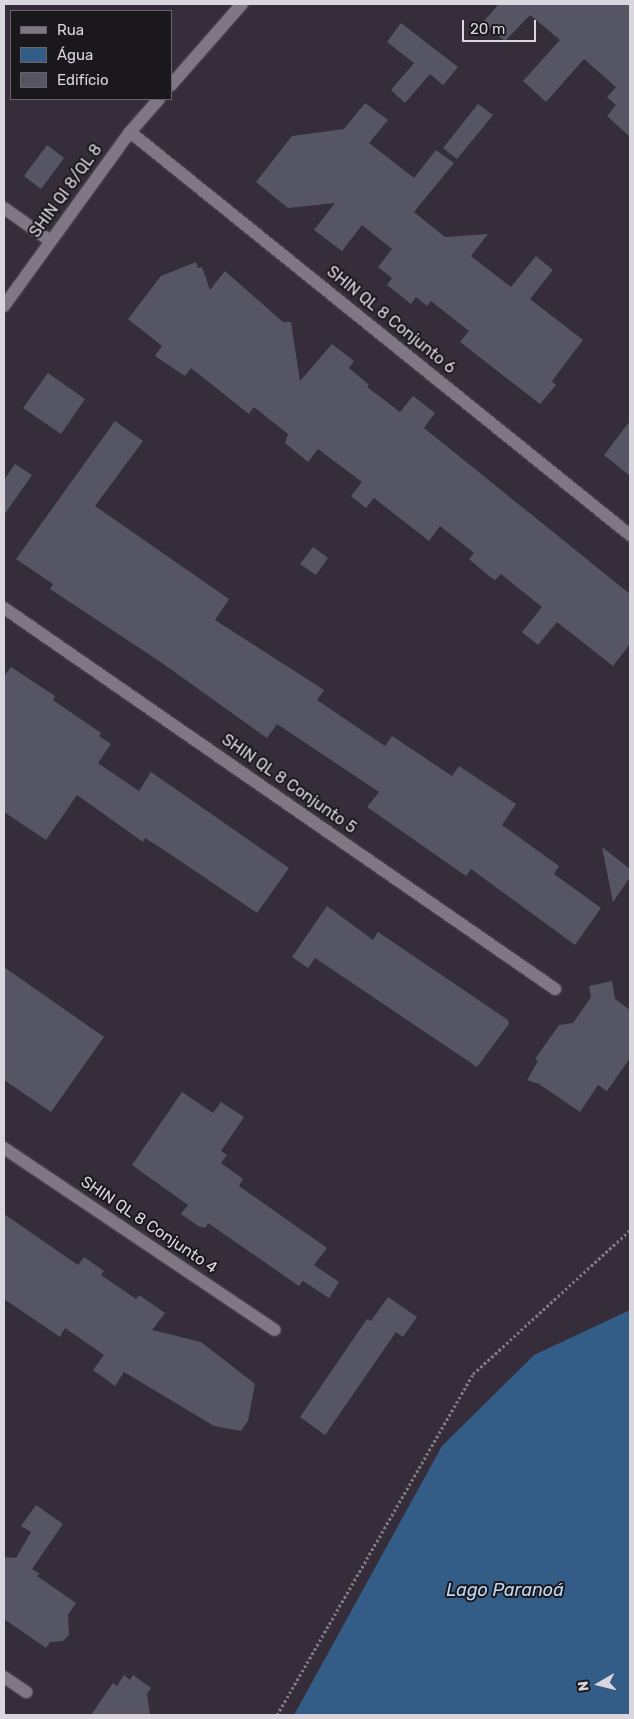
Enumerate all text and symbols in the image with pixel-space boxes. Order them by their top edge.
legend [10,10,172,100]
scale bar [464,10,538,42]
text: 20 m [470,20,505,38]
text: Rua [57,21,84,39]
text: Água [57,46,93,64]
text: Edifício [57,71,109,89]
street label: SHIN QI 8/QL 8 [26,140,106,242]
street label: SHIN QL 8 Conjunto 6 [323,262,459,378]
street label: SHIN QL 8 Conjunto 5 [218,730,360,838]
street label: SHIN QL 8 Conjunto 4 [77,1172,221,1278]
water label: Lago Paranoá [446,1579,564,1601]
north arrow [574,1659,624,1709]
text: N [575,1680,593,1692]

